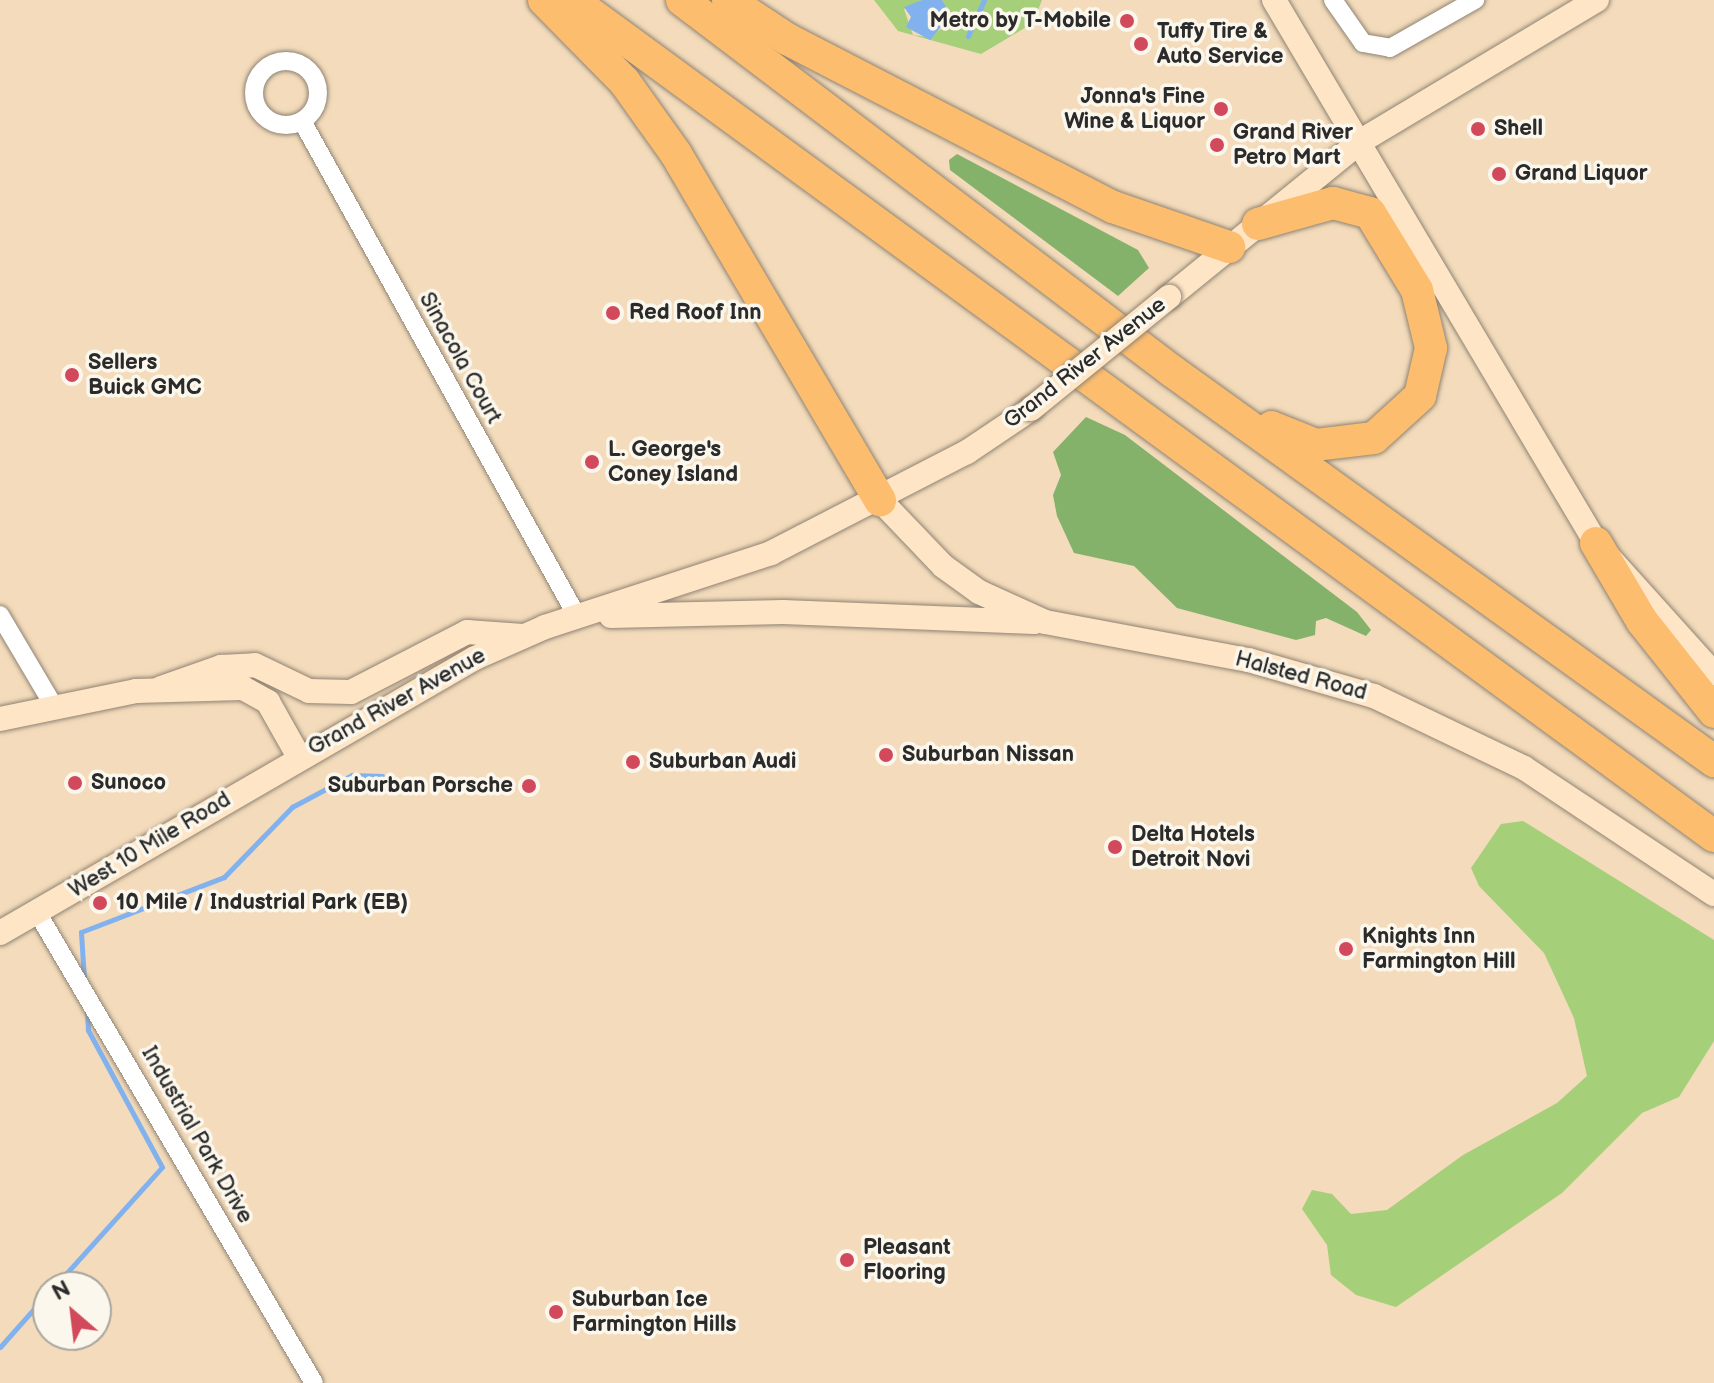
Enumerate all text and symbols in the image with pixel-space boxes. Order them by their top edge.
place label: Metro by T-Mobile [929,8,1111,34]
marker: Metro by T-Mobile [1118,12,1136,30]
place label: Tuffy Tire & Auto Service [1157,18,1283,70]
marker: Tuffy Tire & Auto Service [1132,35,1150,53]
place label: Jonna's Fine Wine & Liquor [1064,83,1205,134]
marker: Jonna's Fine Wine & Liquor [1212,100,1230,118]
place label: Shell [1494,116,1543,142]
place label: Grand River Petro Mart [1233,119,1353,170]
marker: Shell [1469,120,1487,138]
marker: Grand River Petro Mart [1208,136,1226,154]
place label: Grand Liquor [1515,161,1647,187]
marker: Grand Liquor [1490,165,1508,183]
street label: Sinacola Court [413,288,507,428]
street label: Grand River Avenue [999,291,1171,435]
place label: Red Roof Inn [629,300,762,326]
marker: Red Roof Inn [604,304,622,322]
place label: Sellers Buick GMC [88,349,201,400]
marker: Sellers Buick GMC [63,366,81,384]
place label: L. George's Coney Island [608,436,739,488]
marker: L. George's Coney Island [583,453,601,471]
street label: Grand River Avenue [304,642,490,762]
street label: Halsted Road [1232,646,1370,706]
place label: Suburban Nissan [902,742,1074,768]
marker: Suburban Nissan [877,746,895,764]
place label: Suburban Audi [649,749,796,775]
marker: Suburban Audi [624,753,642,771]
place label: Sunoco [91,770,166,796]
place label: Suburban Porsche [328,773,513,799]
marker: Sunoco [66,774,84,792]
marker: Suburban Porsche [520,777,538,795]
street label: West 10 Mile Road [64,786,236,904]
place label: Delta Hotels Detroit Novi [1131,821,1255,872]
marker: Delta Hotels Detroit Novi [1106,838,1124,856]
place label: 10 Mile / Industrial Park (EB) [116,890,408,916]
marker: 10 Mile / Industrial Park (EB) [91,894,109,912]
place label: Knights Inn Farmington Hill [1362,923,1515,974]
marker: Knights Inn Farmington Hill [1337,940,1355,958]
street label: Industrial Park Drive [136,1042,258,1228]
place label: Pleasant Flooring [863,1234,951,1286]
marker: Pleasant Flooring [838,1251,856,1269]
north arrow [32,1271,112,1351]
text: N [48,1275,75,1307]
place label: Suburban Ice Farmington Hills [572,1286,736,1338]
marker: Suburban Ice Farmington Hills [547,1303,565,1321]

